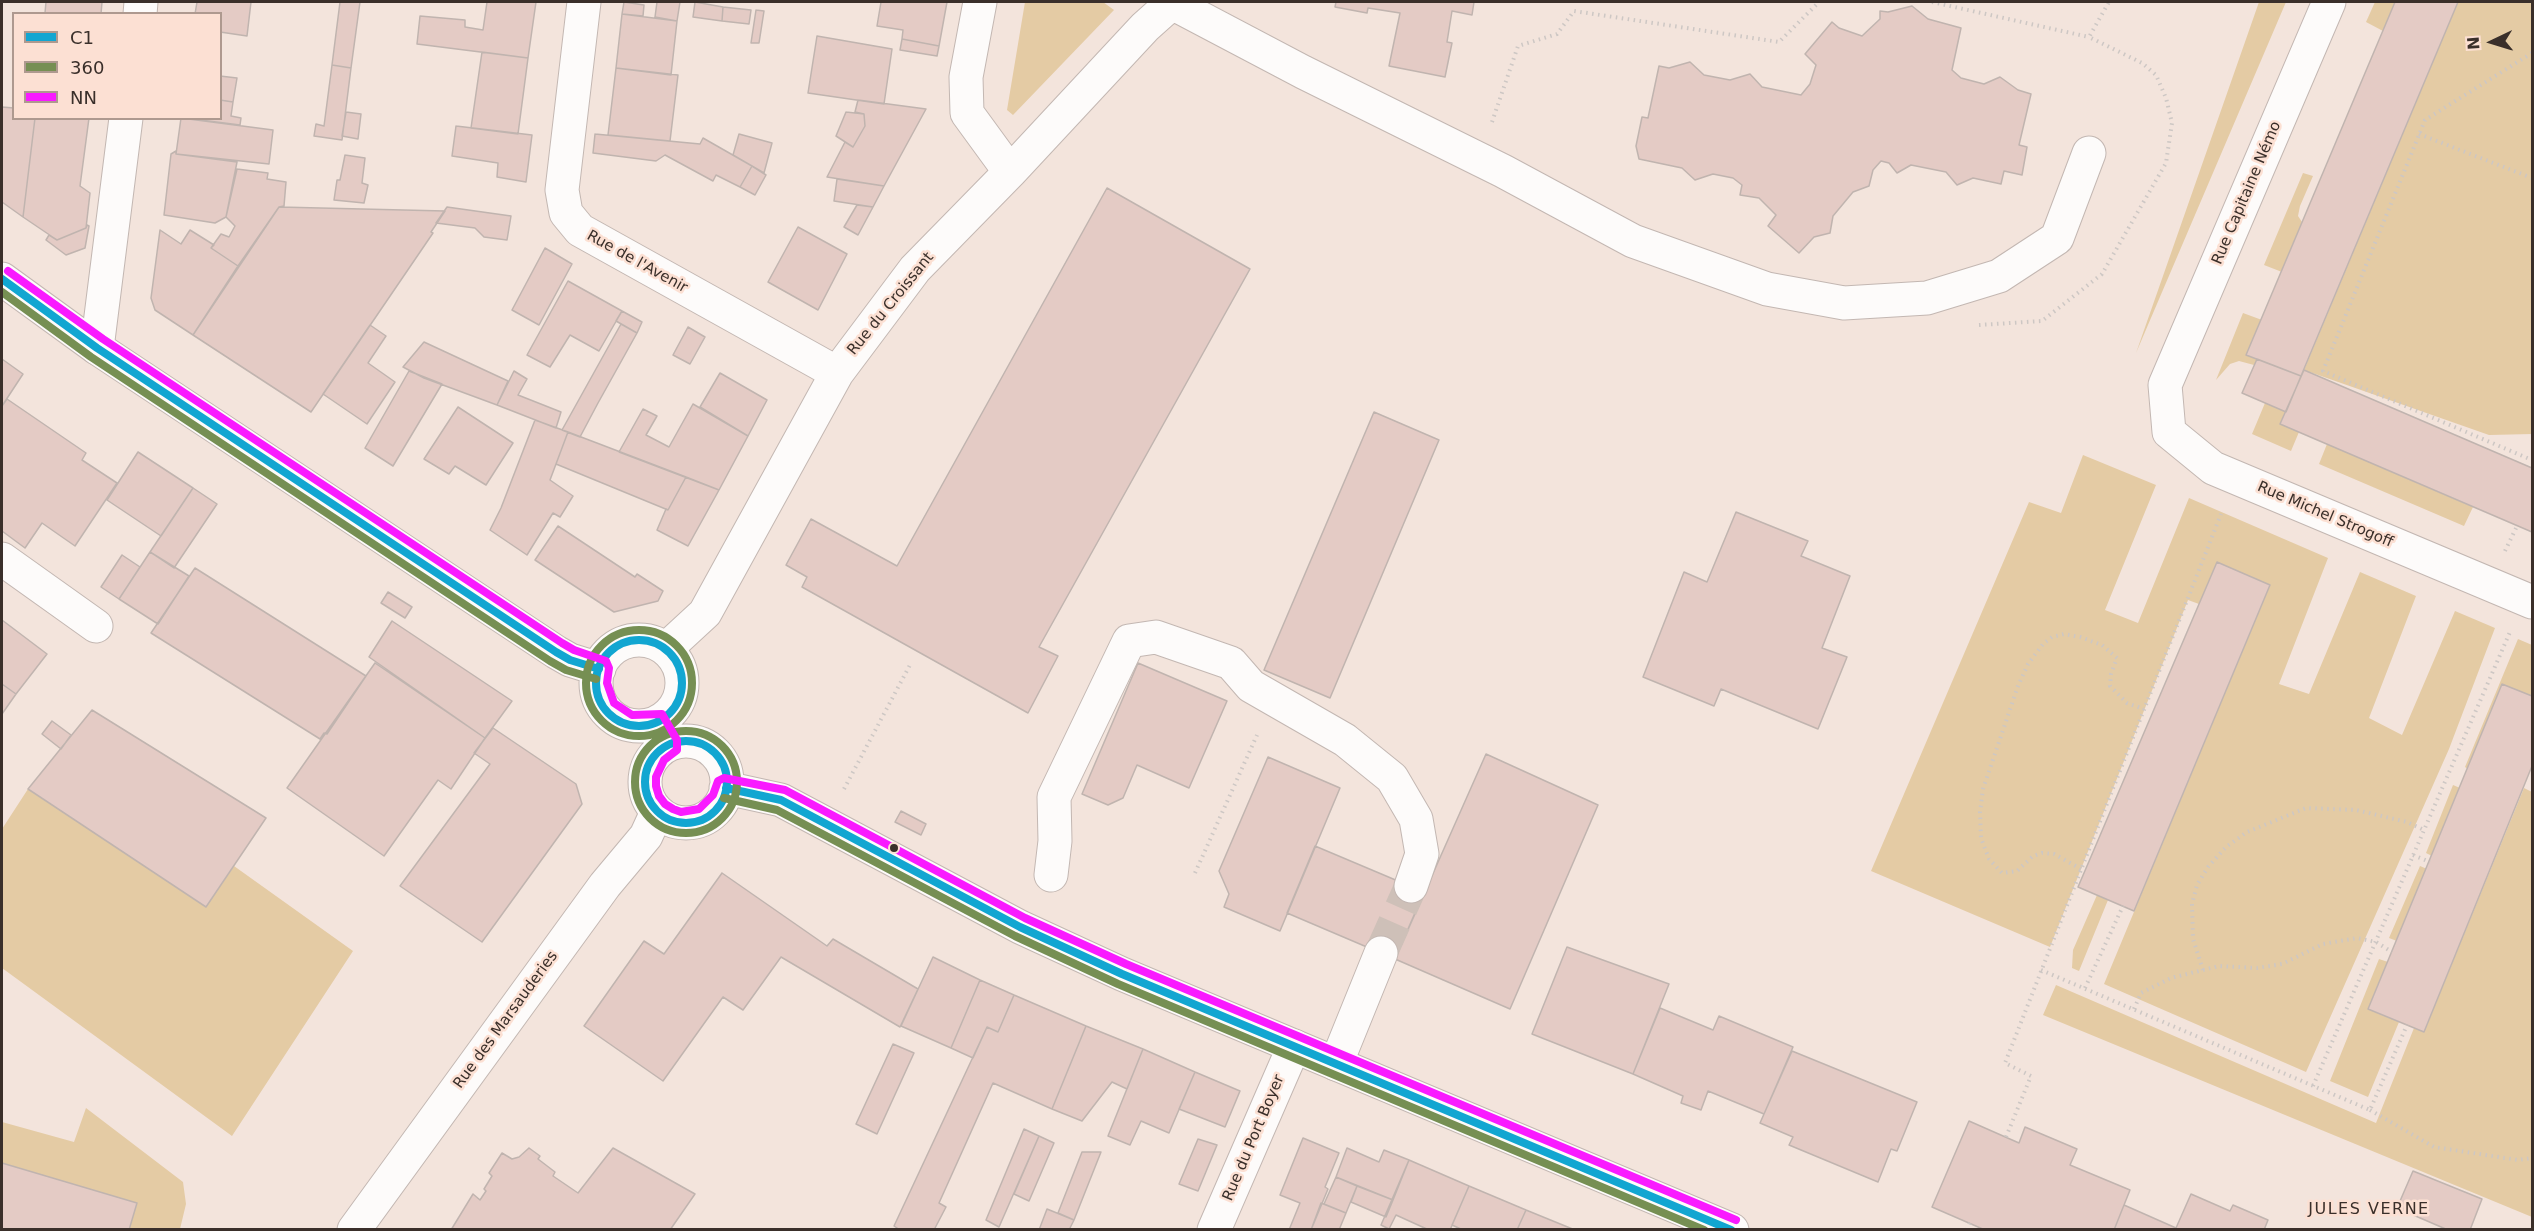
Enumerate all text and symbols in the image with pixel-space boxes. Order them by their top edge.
legend [12,12,222,120]
north arrow [2462,12,2522,72]
text: C1 [70,27,94,48]
text: N [2464,36,2483,51]
text: 360 [70,57,104,78]
text: NN [70,87,97,108]
street label: Rue Capitaine Némo [2209,119,2285,267]
street label: Rue de l'Avenir [583,227,691,297]
street label: Rue du Croissant [844,249,938,359]
street label: Rue Michel Strogoff [2254,478,2396,552]
unlabelled marker [888,842,900,854]
street label: Rue des Marsauderies [450,948,562,1092]
street label: Rue du Port Boyer [1219,1072,1289,1204]
district label: JULES VERNE [2308,1200,2430,1220]

